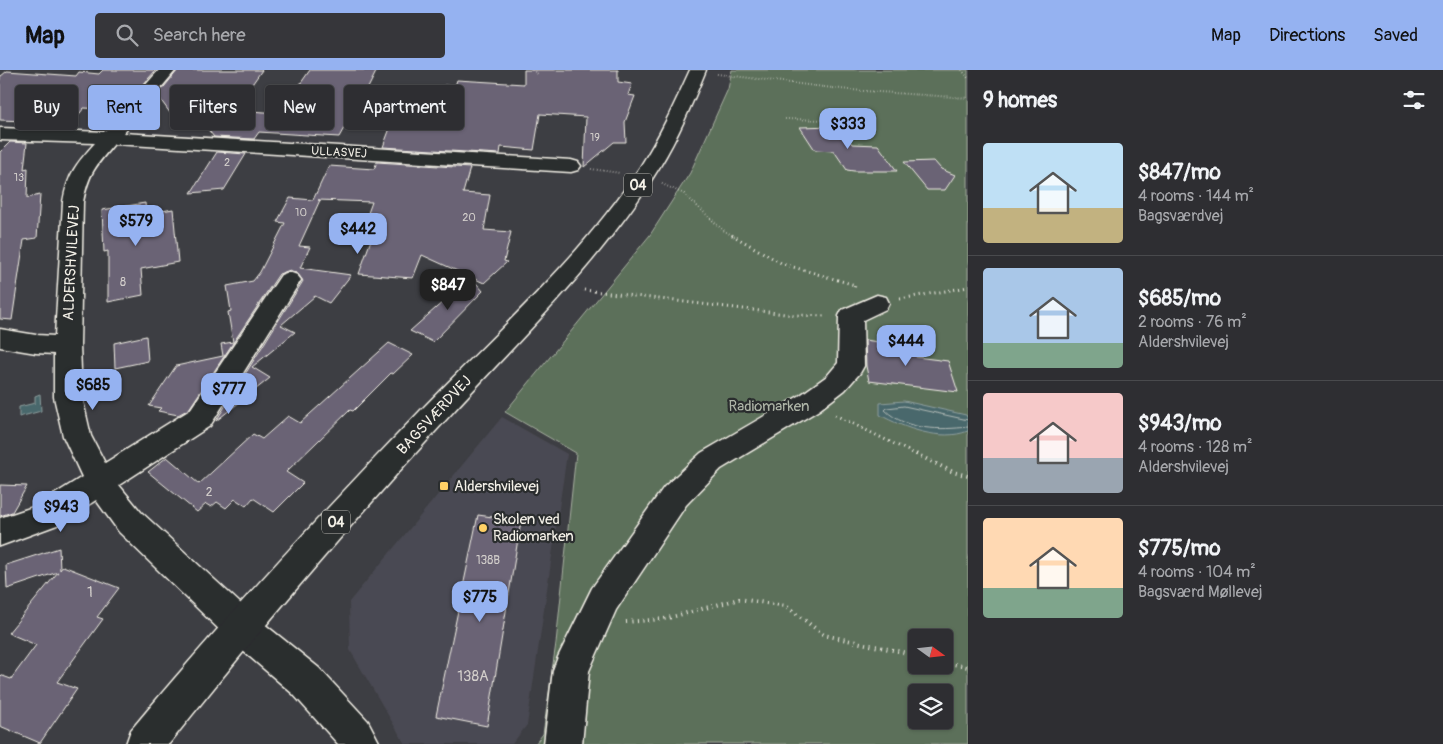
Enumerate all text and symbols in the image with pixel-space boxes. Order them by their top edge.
search box [95,13,445,58]
text: Map [25,21,65,50]
icon: search [113,21,141,49]
text: Search here [153,23,246,47]
text: Map [1211,24,1241,47]
text: Directions [1269,24,1345,47]
text: Saved [1373,24,1418,47]
chip: Buy [15,85,78,130]
chip: Rent [88,85,160,130]
chip: Filters [170,85,255,130]
chip: New [265,85,334,130]
chip: Apartment [344,85,464,130]
icon: filters [1400,86,1428,114]
text: 9 homes [983,87,1057,114]
pin: $333 [818,108,878,150]
text: $333 [830,114,866,134]
house number: 19 [590,131,600,144]
street label: ULLASVEJ [311,144,367,161]
house number: 2 [224,156,230,169]
text: $847/mo [1138,159,1221,186]
icon: home [1023,163,1083,223]
house number: 13 [14,171,24,184]
road number: O4 [624,174,652,196]
text: 4 rooms · 144 m² [1138,186,1254,206]
pin: $579 [106,204,166,247]
street label: ALDERSHVILEVEJ [59,205,84,321]
house number: 10 [295,206,307,219]
text: Bagsværdvej [1138,206,1223,226]
text: $579 [119,211,153,231]
house number: 20 [462,211,476,224]
pin: $442 [328,212,388,255]
text: $442 [340,219,376,239]
pin: $847 [418,268,478,311]
house number: 8 [120,275,126,290]
text: $847 [431,275,465,295]
text: $685/mo [1138,285,1221,312]
icon: home [1023,288,1083,348]
text: 2 rooms · 76 m² [1138,312,1247,332]
pin: $444 [876,324,936,367]
text: $444 [888,331,924,351]
text: Aldershvilevej [1138,332,1229,352]
pin: $685 [63,368,123,411]
pin: $777 [199,372,259,415]
street label: BAGSVÆRDVEJ [393,372,476,459]
text: $685 [76,375,110,395]
text: $777 [212,379,246,399]
park label: Radiomarken [729,397,809,416]
text: $943/mo [1138,410,1222,437]
icon: home [1023,413,1083,473]
text: 4 rooms · 128 m² [1138,437,1253,457]
text: Aldershvilevej [1138,457,1229,477]
place label: Aldershvilevej [454,477,539,496]
marker: Aldershvilevej [438,480,450,492]
house number: 2 [206,485,213,500]
pin: $943 [31,490,91,533]
text: $943 [43,497,79,517]
place label: Skolen ved Radiomarken [493,510,574,546]
road number: O4 [322,511,350,534]
marker: Skolen ved Radiomarken [477,522,489,534]
text: $775/mo [1138,535,1220,562]
icon: home [1023,538,1083,598]
house number: 138B [476,553,500,568]
text: 4 rooms · 104 m² [1138,562,1256,582]
pin: $775 [450,580,510,623]
text: Bagsværd Møllevej [1138,582,1263,602]
house number: 1 [87,583,93,602]
text: $775 [463,587,497,607]
north arrow [908,629,952,674]
map controls [908,629,953,729]
house number: 138A [457,667,489,686]
button: layers [908,684,953,729]

